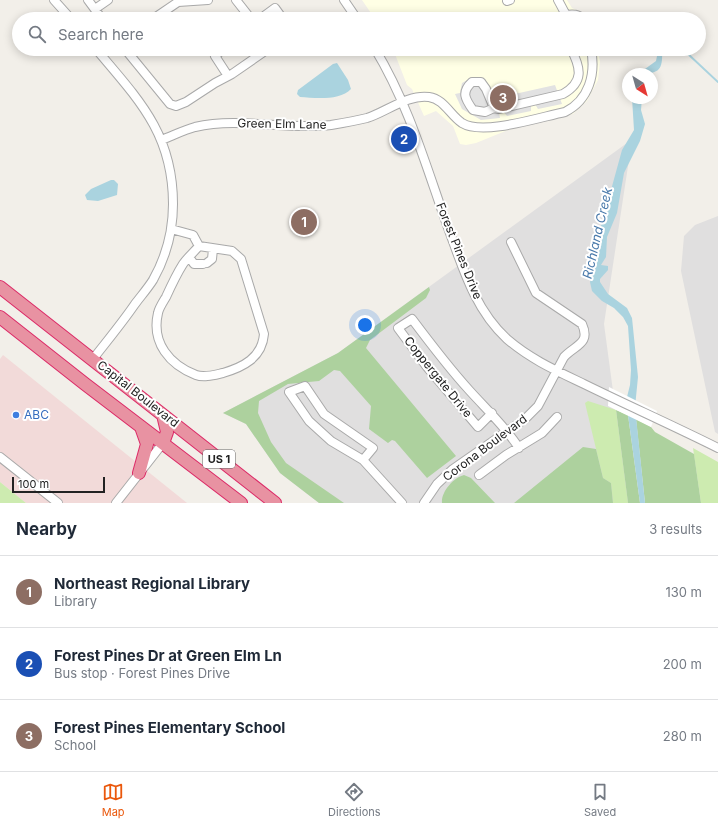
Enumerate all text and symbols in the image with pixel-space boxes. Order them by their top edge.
search box [12,12,706,56]
icon: search [26,23,48,45]
text: Search here [58,25,144,44]
north arrow [622,68,658,104]
pin: 3 [490,83,516,113]
street label: Green Elm Lane [237,115,327,132]
pin: 2 [391,124,417,154]
water label: Richland Creek [579,185,615,280]
street label: Forest Pines Drive [433,200,486,301]
pin: 1 [291,207,317,237]
your location [355,315,375,335]
street label: Coppergate Drive [401,333,476,420]
street label: Capital Boulevard [94,357,182,430]
place label: ABC [24,407,49,422]
marker: ABC [11,410,21,420]
street label: Corona Boulevard [440,411,530,484]
road number: US 1 [203,450,235,468]
scale bar [12,475,105,494]
text: 100 m [18,477,49,491]
text: Nearby [16,519,77,539]
text: 3 results [649,521,702,537]
text: Northeast Regional Library [54,574,250,593]
text: 1 [26,584,32,600]
text: 130 m [665,584,702,600]
text: Library [54,593,97,609]
text: Forest Pines Dr at Green Elm Ln [54,646,282,665]
text: 2 [25,656,33,672]
text: 200 m [663,656,702,672]
text: Bus stop · Forest Pines Drive [54,665,230,681]
text: Forest Pines Elementary School [54,718,285,737]
text: 3 [25,728,33,744]
text: 280 m [663,728,702,744]
text: School [54,737,96,753]
tab: Map [102,781,125,819]
tab: Directions [328,781,381,819]
tab: Saved [584,781,616,819]

